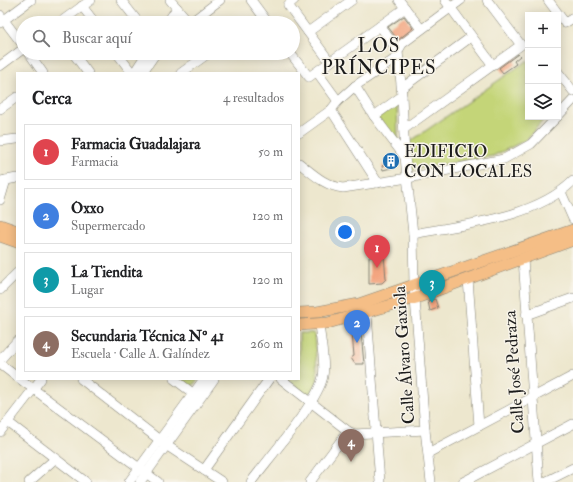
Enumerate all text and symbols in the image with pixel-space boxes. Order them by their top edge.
map controls [525,12,561,120]
button: + [525,12,561,48]
search box [16,16,300,60]
icon: search [30,27,52,49]
text: Buscar aquí [62,29,131,48]
district label: LOS PRÍNCIPES [321,34,437,80]
button: − [525,48,561,84]
button: layers [525,84,561,120]
text: Cerca [32,88,72,109]
text: 4 resultados [223,90,284,106]
text: Farmacia Guadalajara [71,135,200,154]
place label: EDIFICIO CON LOCALES [404,141,532,182]
text: 1 [44,144,48,160]
text: 50 m [258,144,283,160]
building icon: EDIFICIO CON LOCALES [381,151,401,171]
text: Farmacia [71,154,118,170]
text: Oxxo [71,199,104,218]
text: 2 [43,208,49,224]
text: 120 m [252,208,283,224]
text: Supermercado [71,218,145,234]
your location [335,222,355,242]
pin: 1 [364,235,390,268]
text: La Tiendita [71,263,142,282]
pin: 3 [419,270,445,303]
text: 3 [44,272,49,288]
text: 120 m [252,272,283,288]
text: Lugar [71,282,104,298]
street label: Calle Álvaro Gaxiola [388,284,419,425]
street label: Calle José Pedraza [499,309,530,434]
pin: 2 [344,310,370,343]
text: Secundaria Técnica Nº 41 [71,327,224,346]
text: 4 [42,336,50,352]
text: 260 m [250,336,283,352]
text: Escuela · Calle A. Galíndez [71,346,210,362]
pin: 4 [338,429,364,462]

